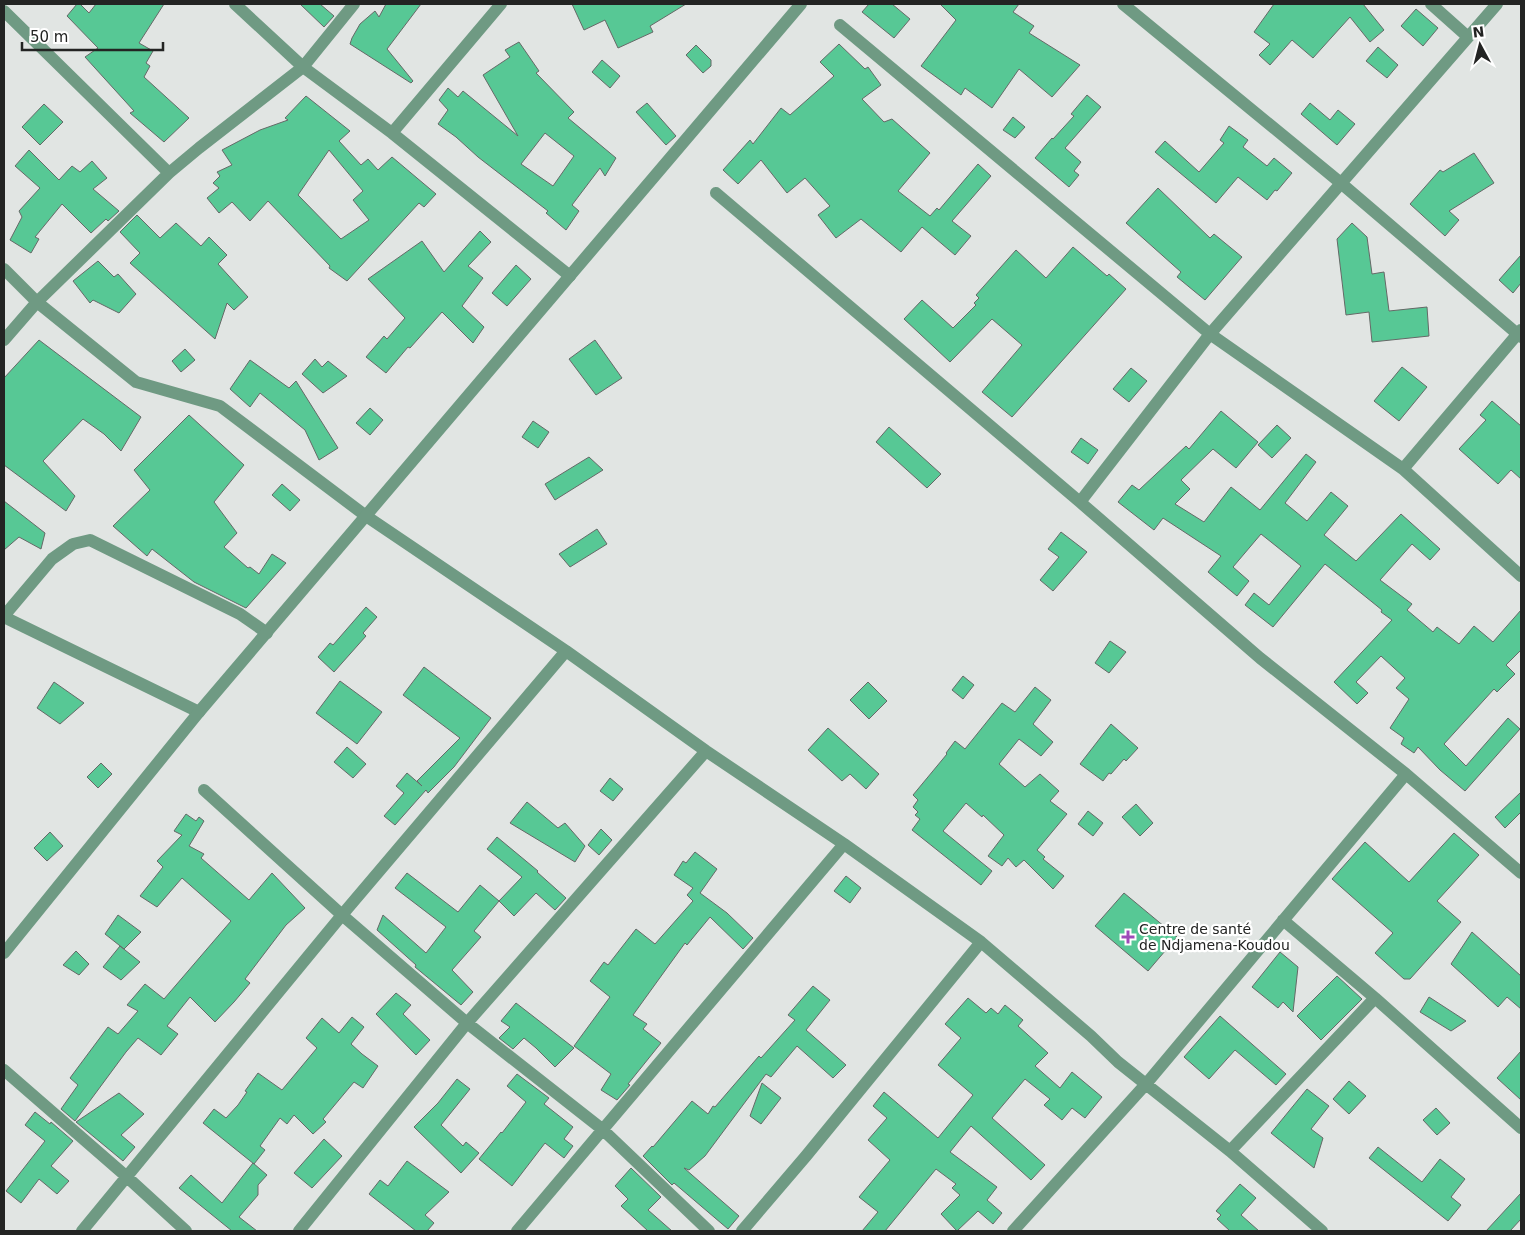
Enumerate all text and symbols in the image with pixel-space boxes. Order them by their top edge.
scale bar [22,20,164,52]
north arrow [1455,20,1505,70]
text: N [1472,23,1485,41]
text: 50 m [30,28,68,46]
place label: Centre de santé de Ndjamena-Koudou [1139,921,1290,953]
marker: Centre de santé de Ndjamena-Koudou [1121,930,1135,944]

